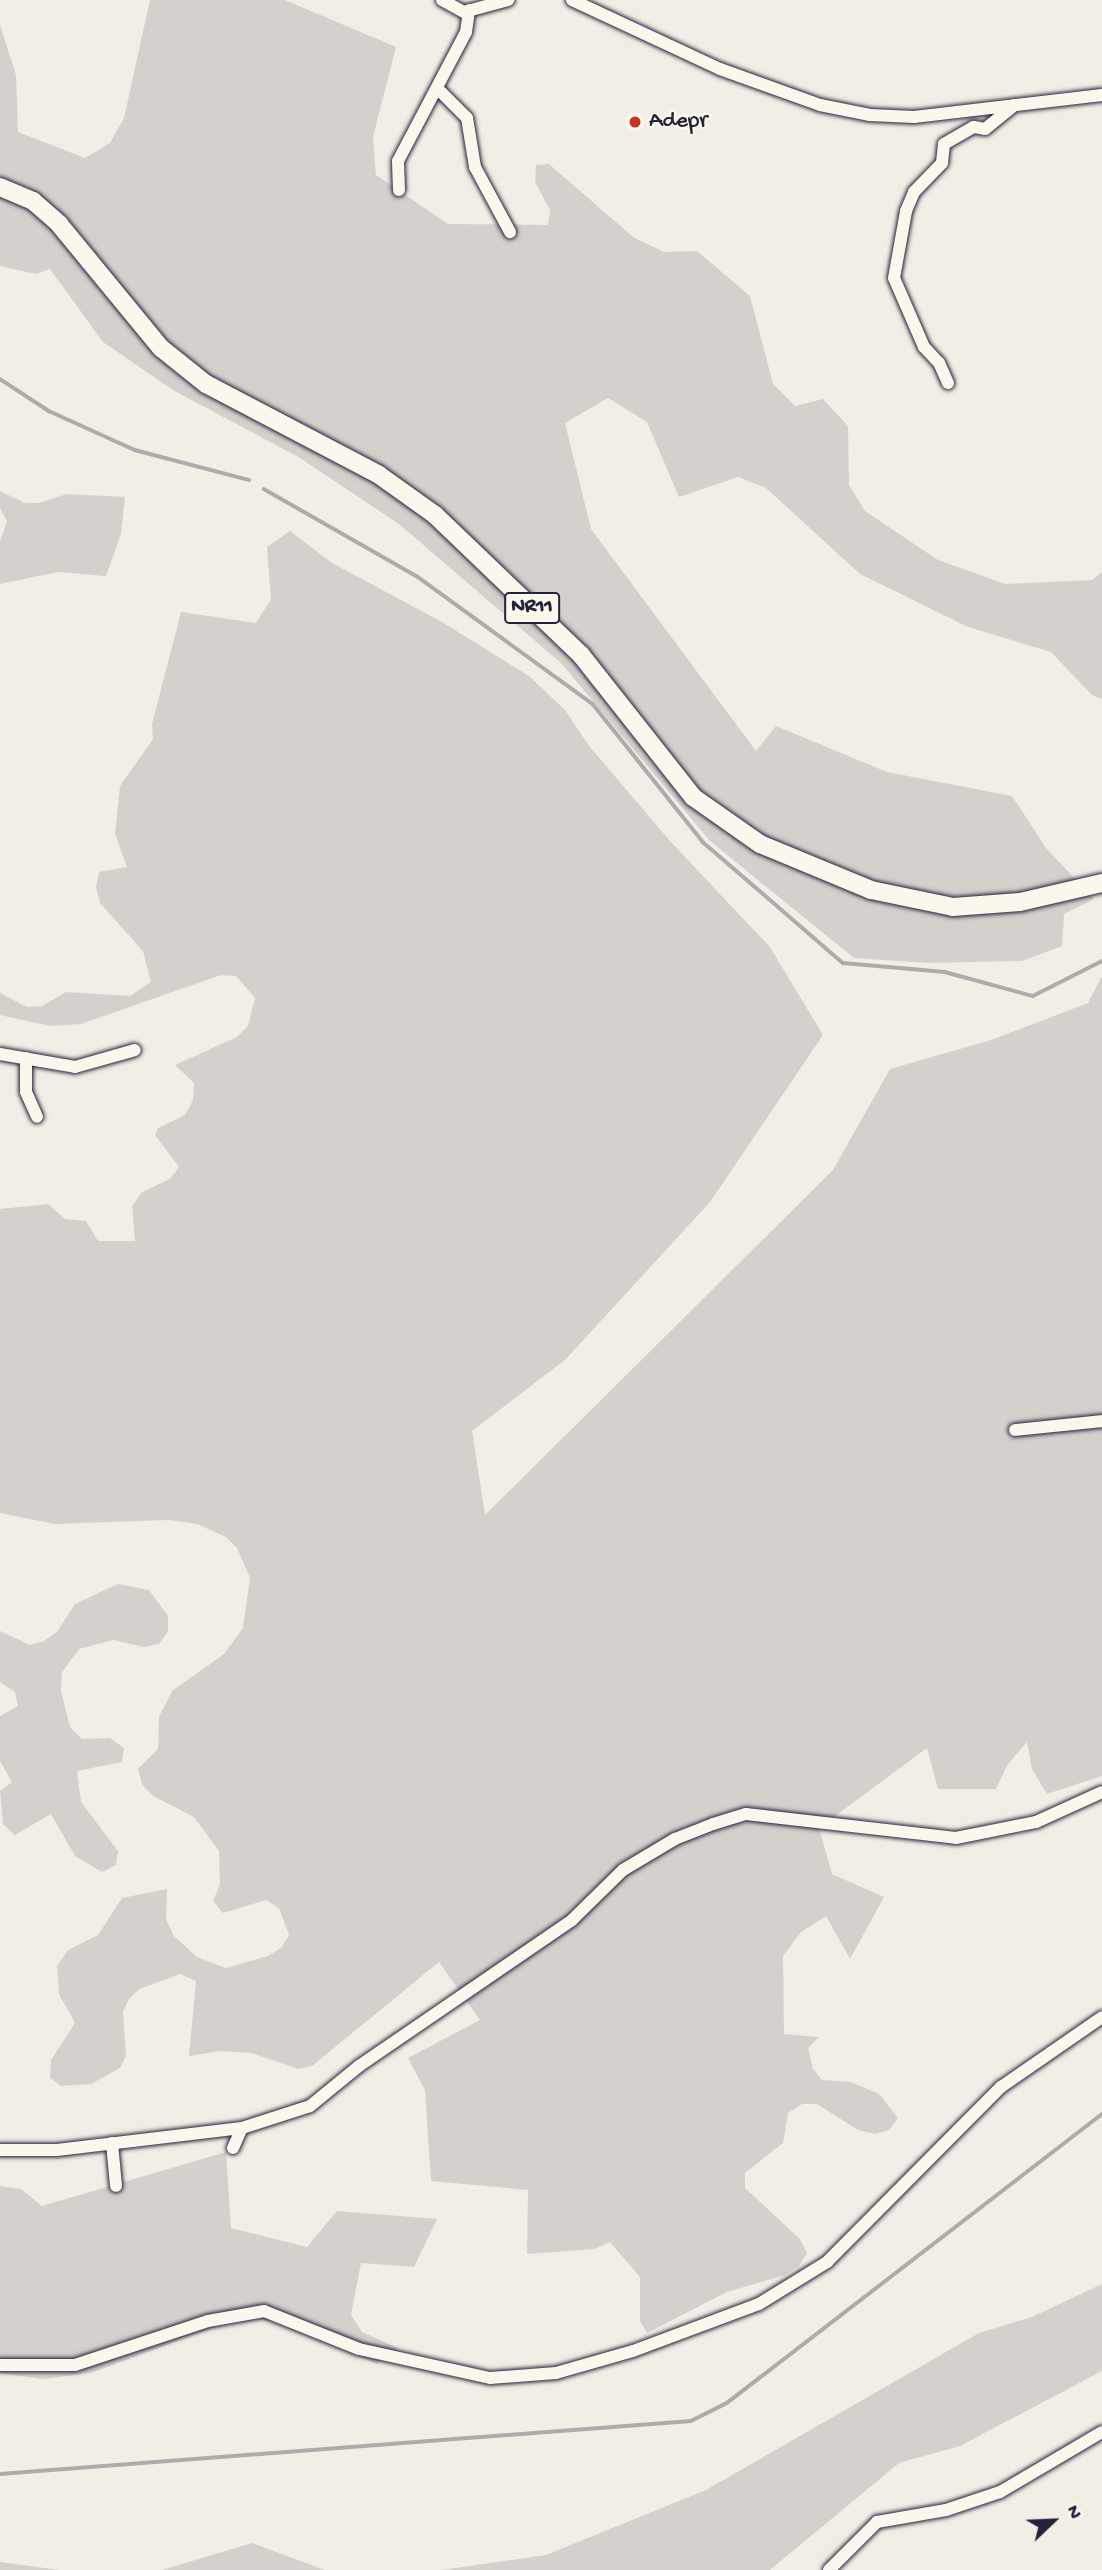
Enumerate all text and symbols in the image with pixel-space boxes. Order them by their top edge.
place label: Adepr [649,108,707,136]
marker: Adepr [627,114,643,130]
road number: NR11 [504,590,560,626]
north arrow [1018,2486,1088,2556]
text: N [1060,2502,1086,2523]

